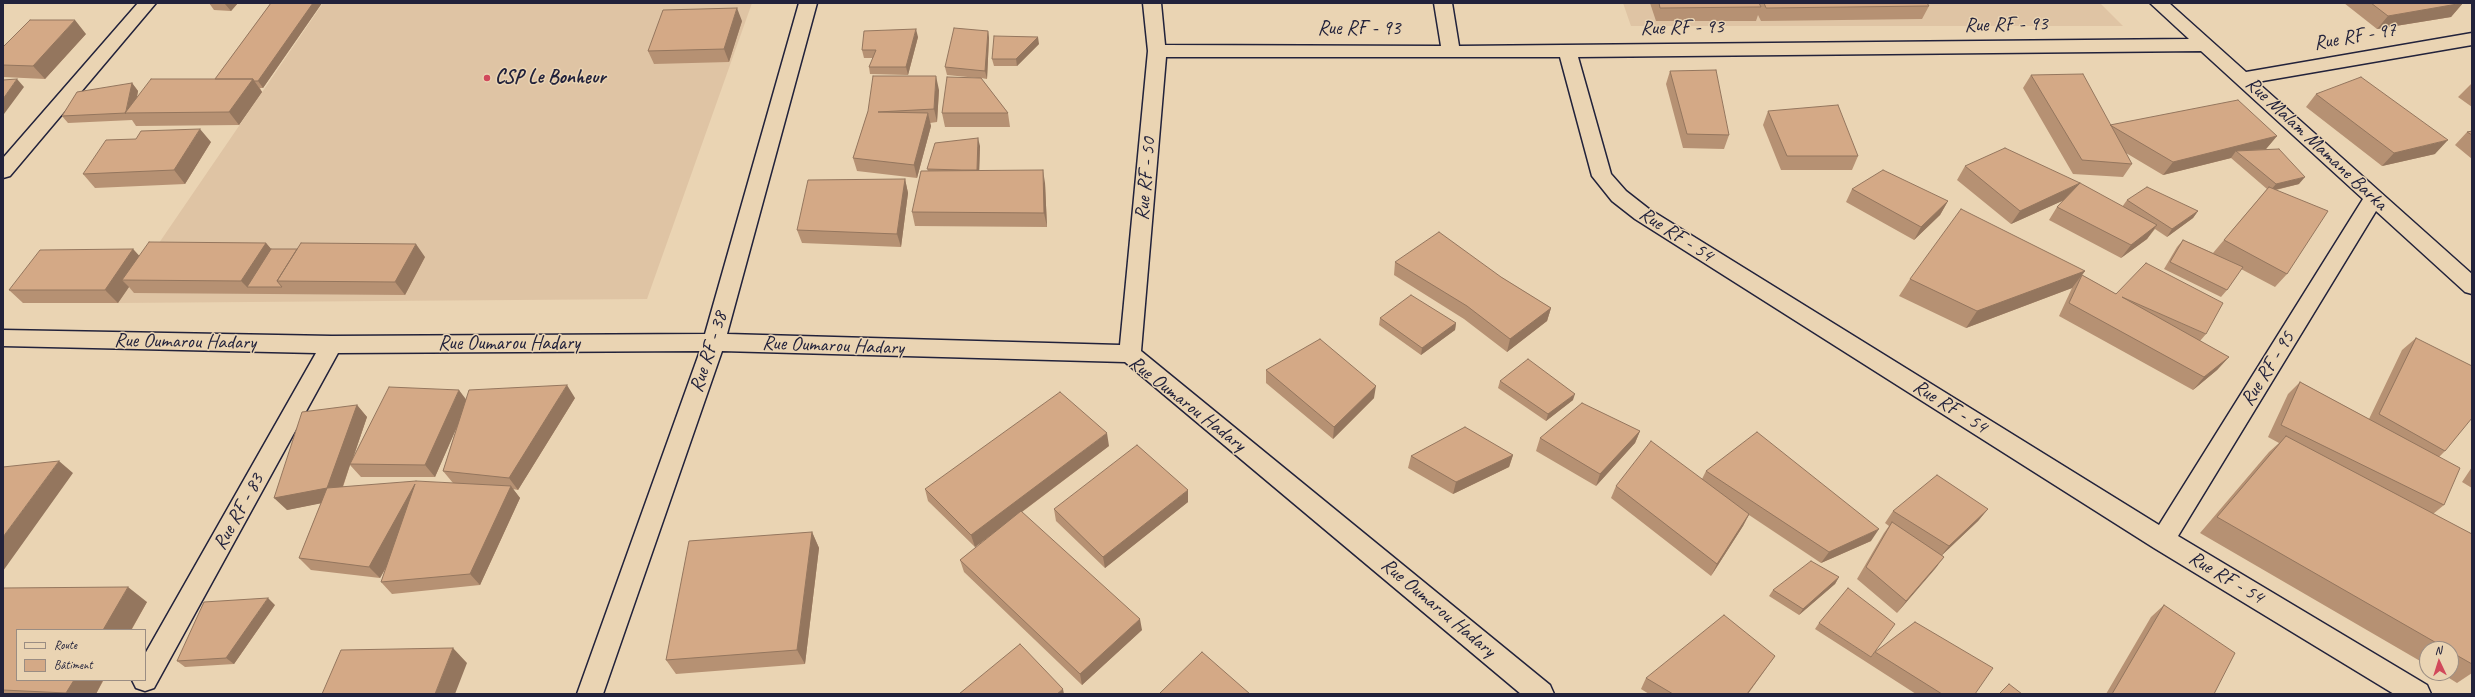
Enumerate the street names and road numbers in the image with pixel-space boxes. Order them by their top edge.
street label: Rue RF - 93 [1964,12,2048,38]
street label: Rue RF - 93 [1640,15,1724,41]
street label: Rue RF - 93 [1317,17,1401,41]
street label: Rue RF - 97 [2312,18,2398,56]
street label: Rue Malam Mamane Barka [2240,72,2392,216]
street label: Rue RF - 50 [1130,137,1162,221]
street label: Rue RF - 54 [1635,202,1717,268]
street label: Rue RF - 38 [685,309,733,395]
street label: Rue RF - 95 [2236,327,2300,411]
street label: Rue Oumarou Hadary [114,329,256,355]
street label: Rue Oumarou Hadary [438,332,580,356]
street label: Rue Oumarou Hadary [762,332,904,360]
street label: Rue Oumarou Hadary [1124,351,1250,457]
street label: Rue RF - 54 [1908,375,1992,439]
street label: Rue RF - 83 [208,470,270,554]
street label: Rue RF - 54 [2184,546,2268,610]
street label: Rue Oumarou Hadary [1376,553,1500,663]

